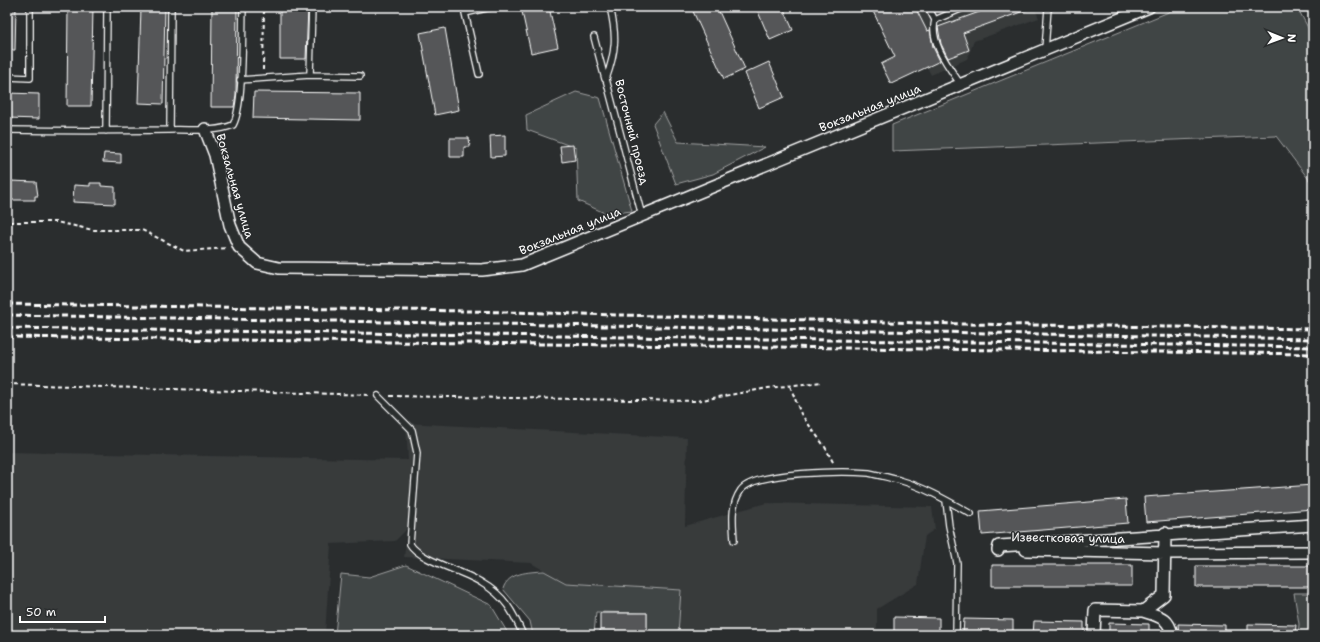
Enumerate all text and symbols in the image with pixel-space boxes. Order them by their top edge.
north arrow [1262,18,1302,58]
text: N [1284,34,1299,43]
street label: Восточный проезд [611,78,653,187]
street label: Вокзальная улица [817,80,924,136]
street label: Вокзальная улица [212,132,258,241]
street label: Вокзальная улица [517,203,624,259]
street label: Известковая улица [1011,529,1125,547]
scale bar [20,598,105,624]
text: 50 m [26,604,56,620]

